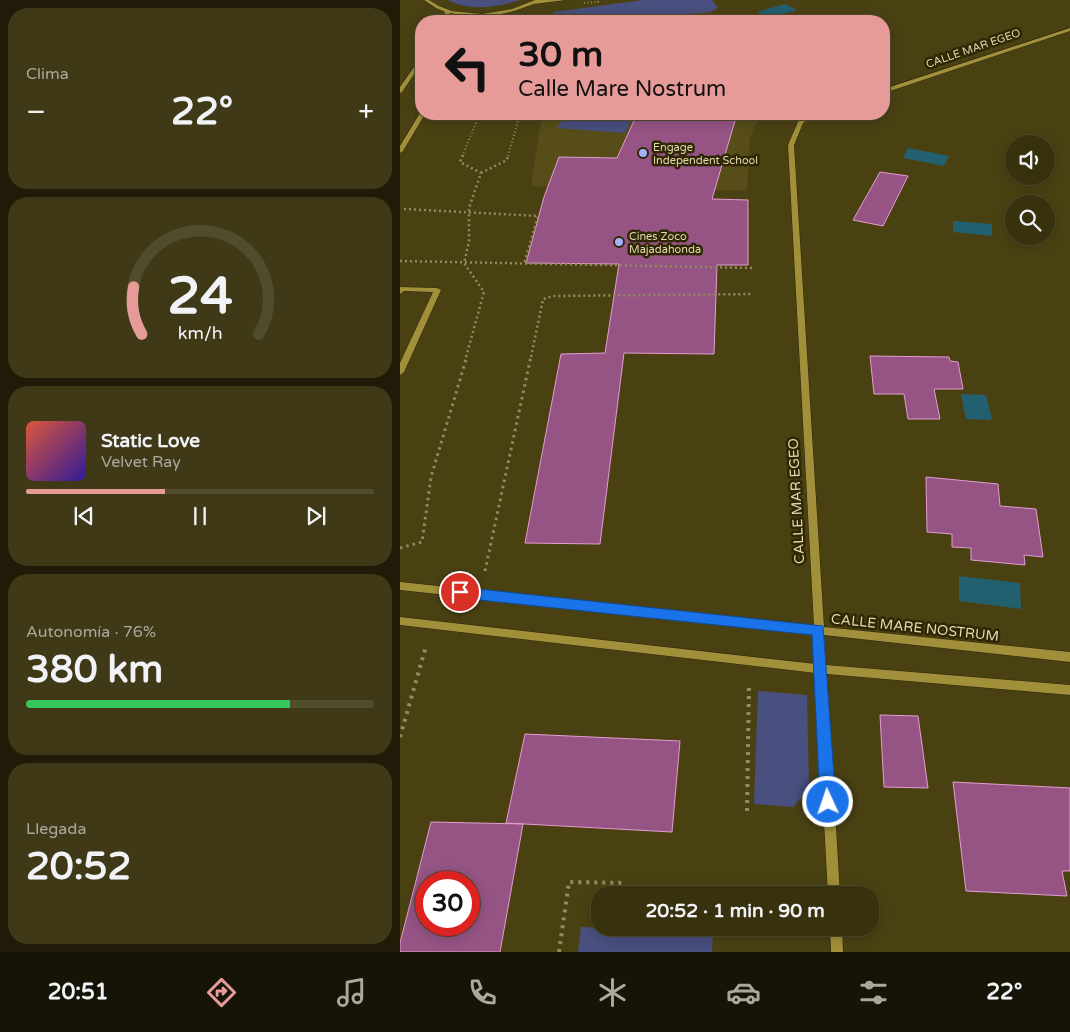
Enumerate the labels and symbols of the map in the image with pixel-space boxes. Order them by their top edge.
street label: CALLE MAR EGEO [924,26,1022,71]
place label: Engage Independent School [653,141,758,167]
marker: Engage Independent School [637,147,649,159]
place label: Cines Zoco Majadahonda [629,230,701,256]
marker: Cines Zoco Majadahonda [613,236,625,248]
street label: CALLE MAR EGEO [785,438,808,564]
pin [439,571,481,613]
street label: CALLE MARE NOSTRUM [830,610,1000,645]
position arrow [801,775,853,827]
speed limit sign: 30 [415,871,480,936]

